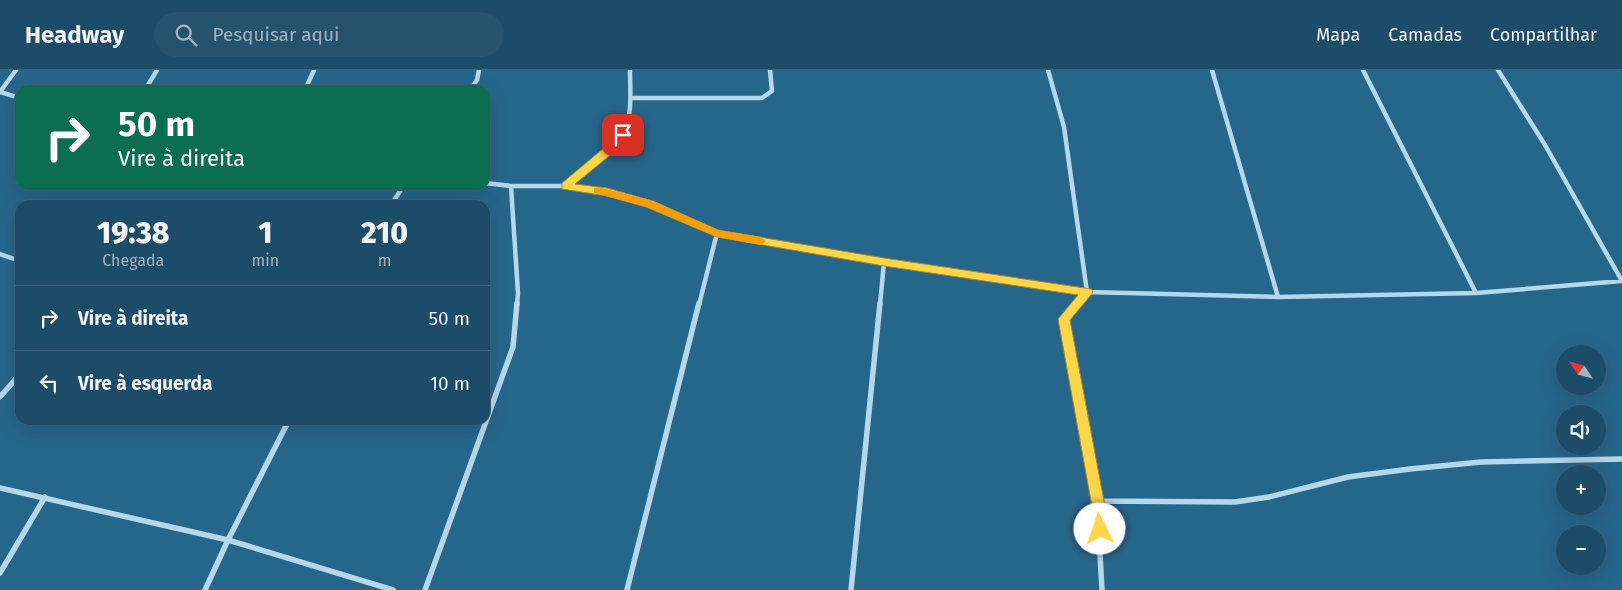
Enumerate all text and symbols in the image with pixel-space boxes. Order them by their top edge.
search box [154,12,504,57]
text: Headway [25,21,124,49]
icon: search [172,21,200,49]
text: Pesquisar aqui [212,23,339,46]
text: Mapa [1316,24,1360,46]
text: Camadas [1388,24,1462,46]
text: Compartilhar [1490,24,1597,46]
text: 50 m [118,103,195,145]
icon: right [35,105,100,170]
pin [602,114,644,156]
icon: arrive [609,121,637,149]
text: Vire à direita [118,145,245,172]
text: 19:38 [97,215,169,251]
text: 1 [258,215,272,251]
text: 210 [361,215,408,251]
text: Chegada [102,251,164,270]
text: min [251,251,279,270]
text: m [378,251,391,270]
icon: right [35,304,63,332]
text: Vire à direita [78,307,188,330]
text: 50 m [429,307,470,330]
north arrow [1556,345,1606,395]
map controls [1556,345,1606,575]
icon: left [35,369,63,397]
text: Vire à esquerda [78,372,212,395]
text: 10 m [430,372,470,395]
button: sound [1556,405,1606,455]
button: + [1556,465,1606,515]
position arrow [1073,502,1125,554]
button: − [1556,525,1606,575]

